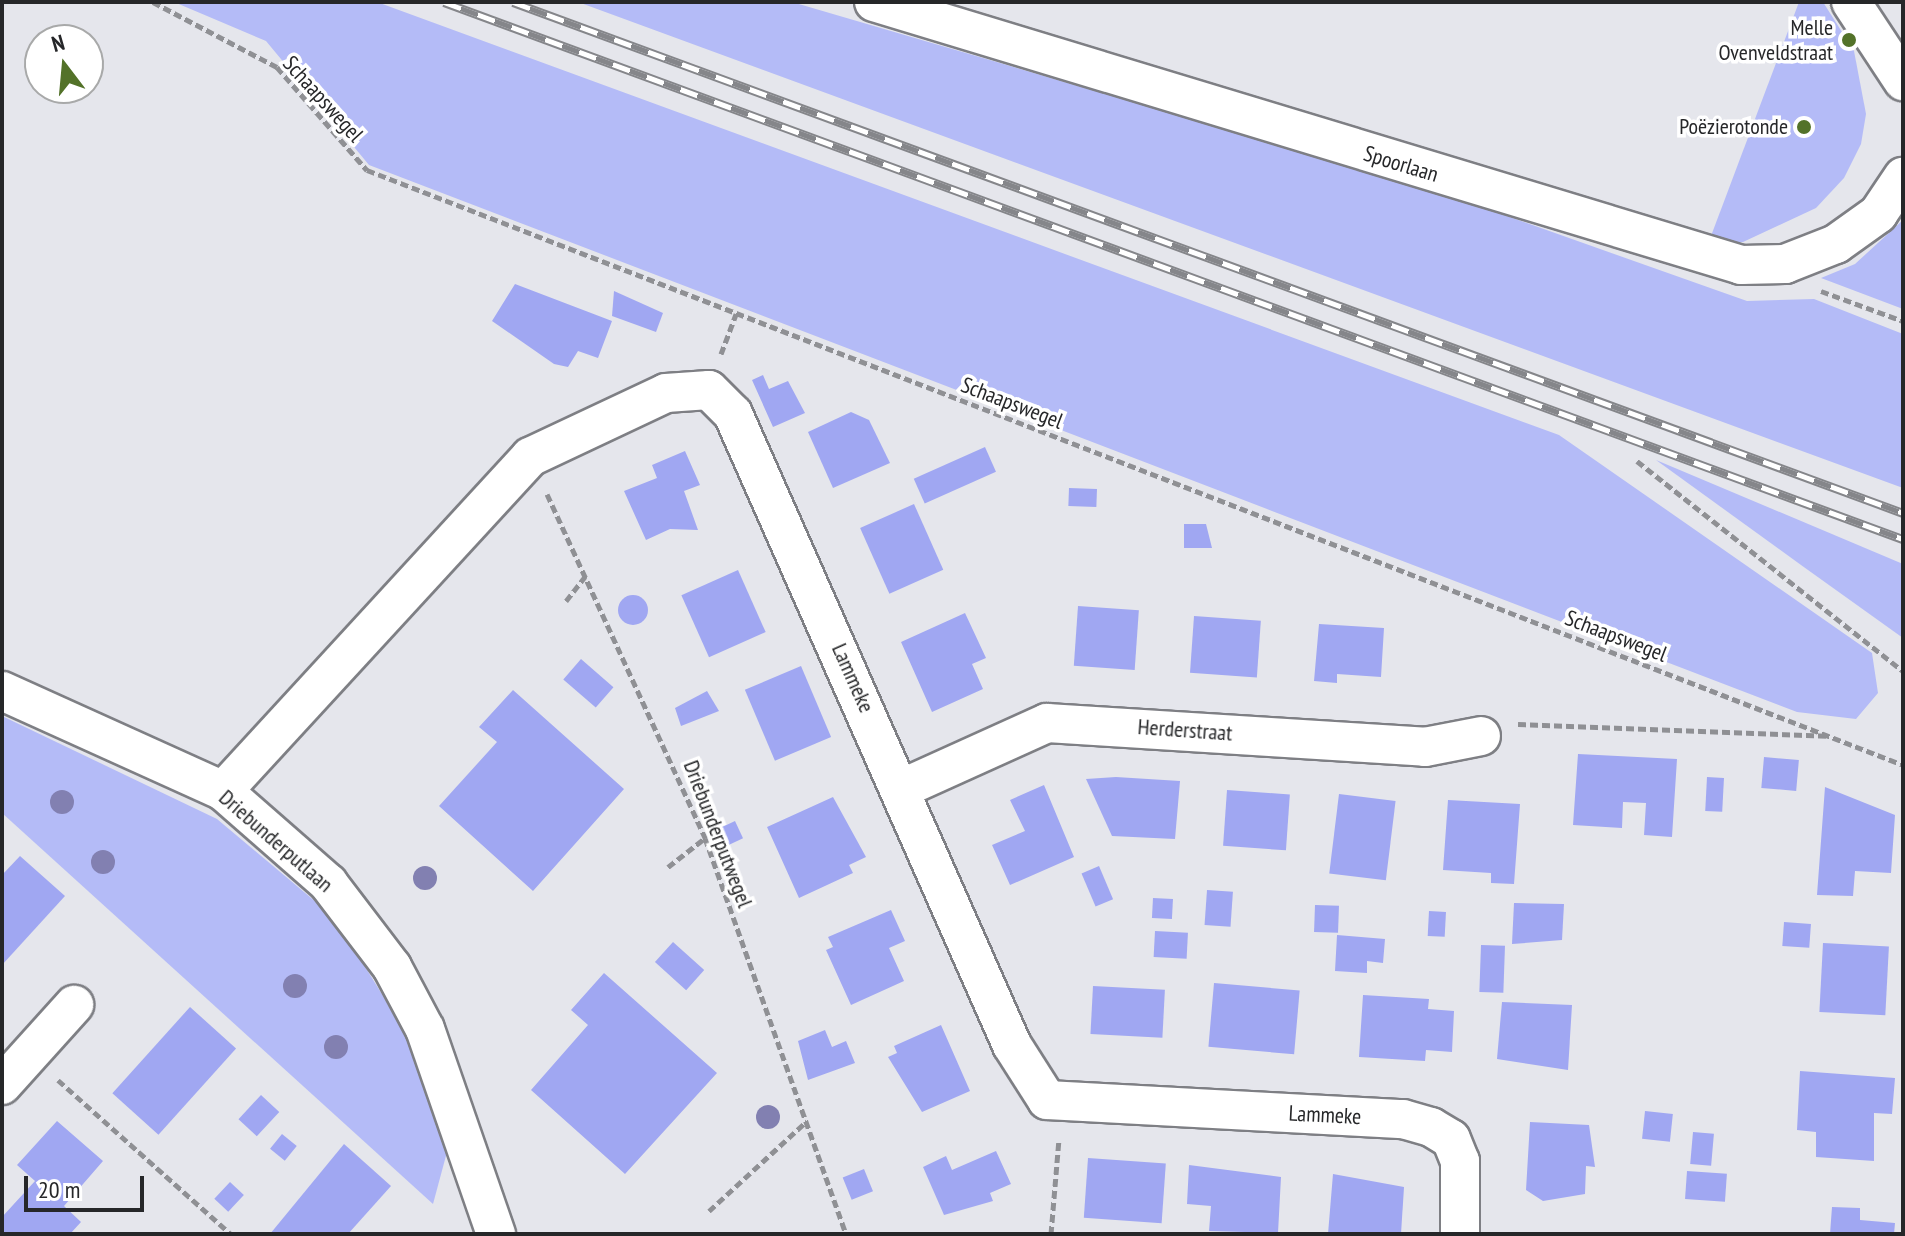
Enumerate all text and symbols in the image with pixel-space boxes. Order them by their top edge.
place label: Melle Ovenveldstraat [1718,14,1833,66]
north arrow [24,24,104,104]
text: N [48,28,68,58]
marker: Melle Ovenveldstraat [1840,31,1858,49]
street label: Schaapswegel [277,50,369,148]
place label: Poëzierotonde [1679,114,1788,140]
marker: Poëzierotonde [1795,118,1813,136]
street label: Spoorlaan [1361,140,1441,188]
street label: Schaapswegel [957,372,1067,434]
street label: Schaapswegel [1561,605,1671,667]
street label: Lammeke [826,639,880,717]
street label: Herderstraat [1137,714,1233,746]
street label: Driebunderputwegel [678,757,758,911]
street label: Driebunderputlaan [214,784,338,898]
street label: Lammeke [1288,1100,1362,1130]
scale bar [28,1160,148,1210]
text: 20 m [38,1174,80,1205]

